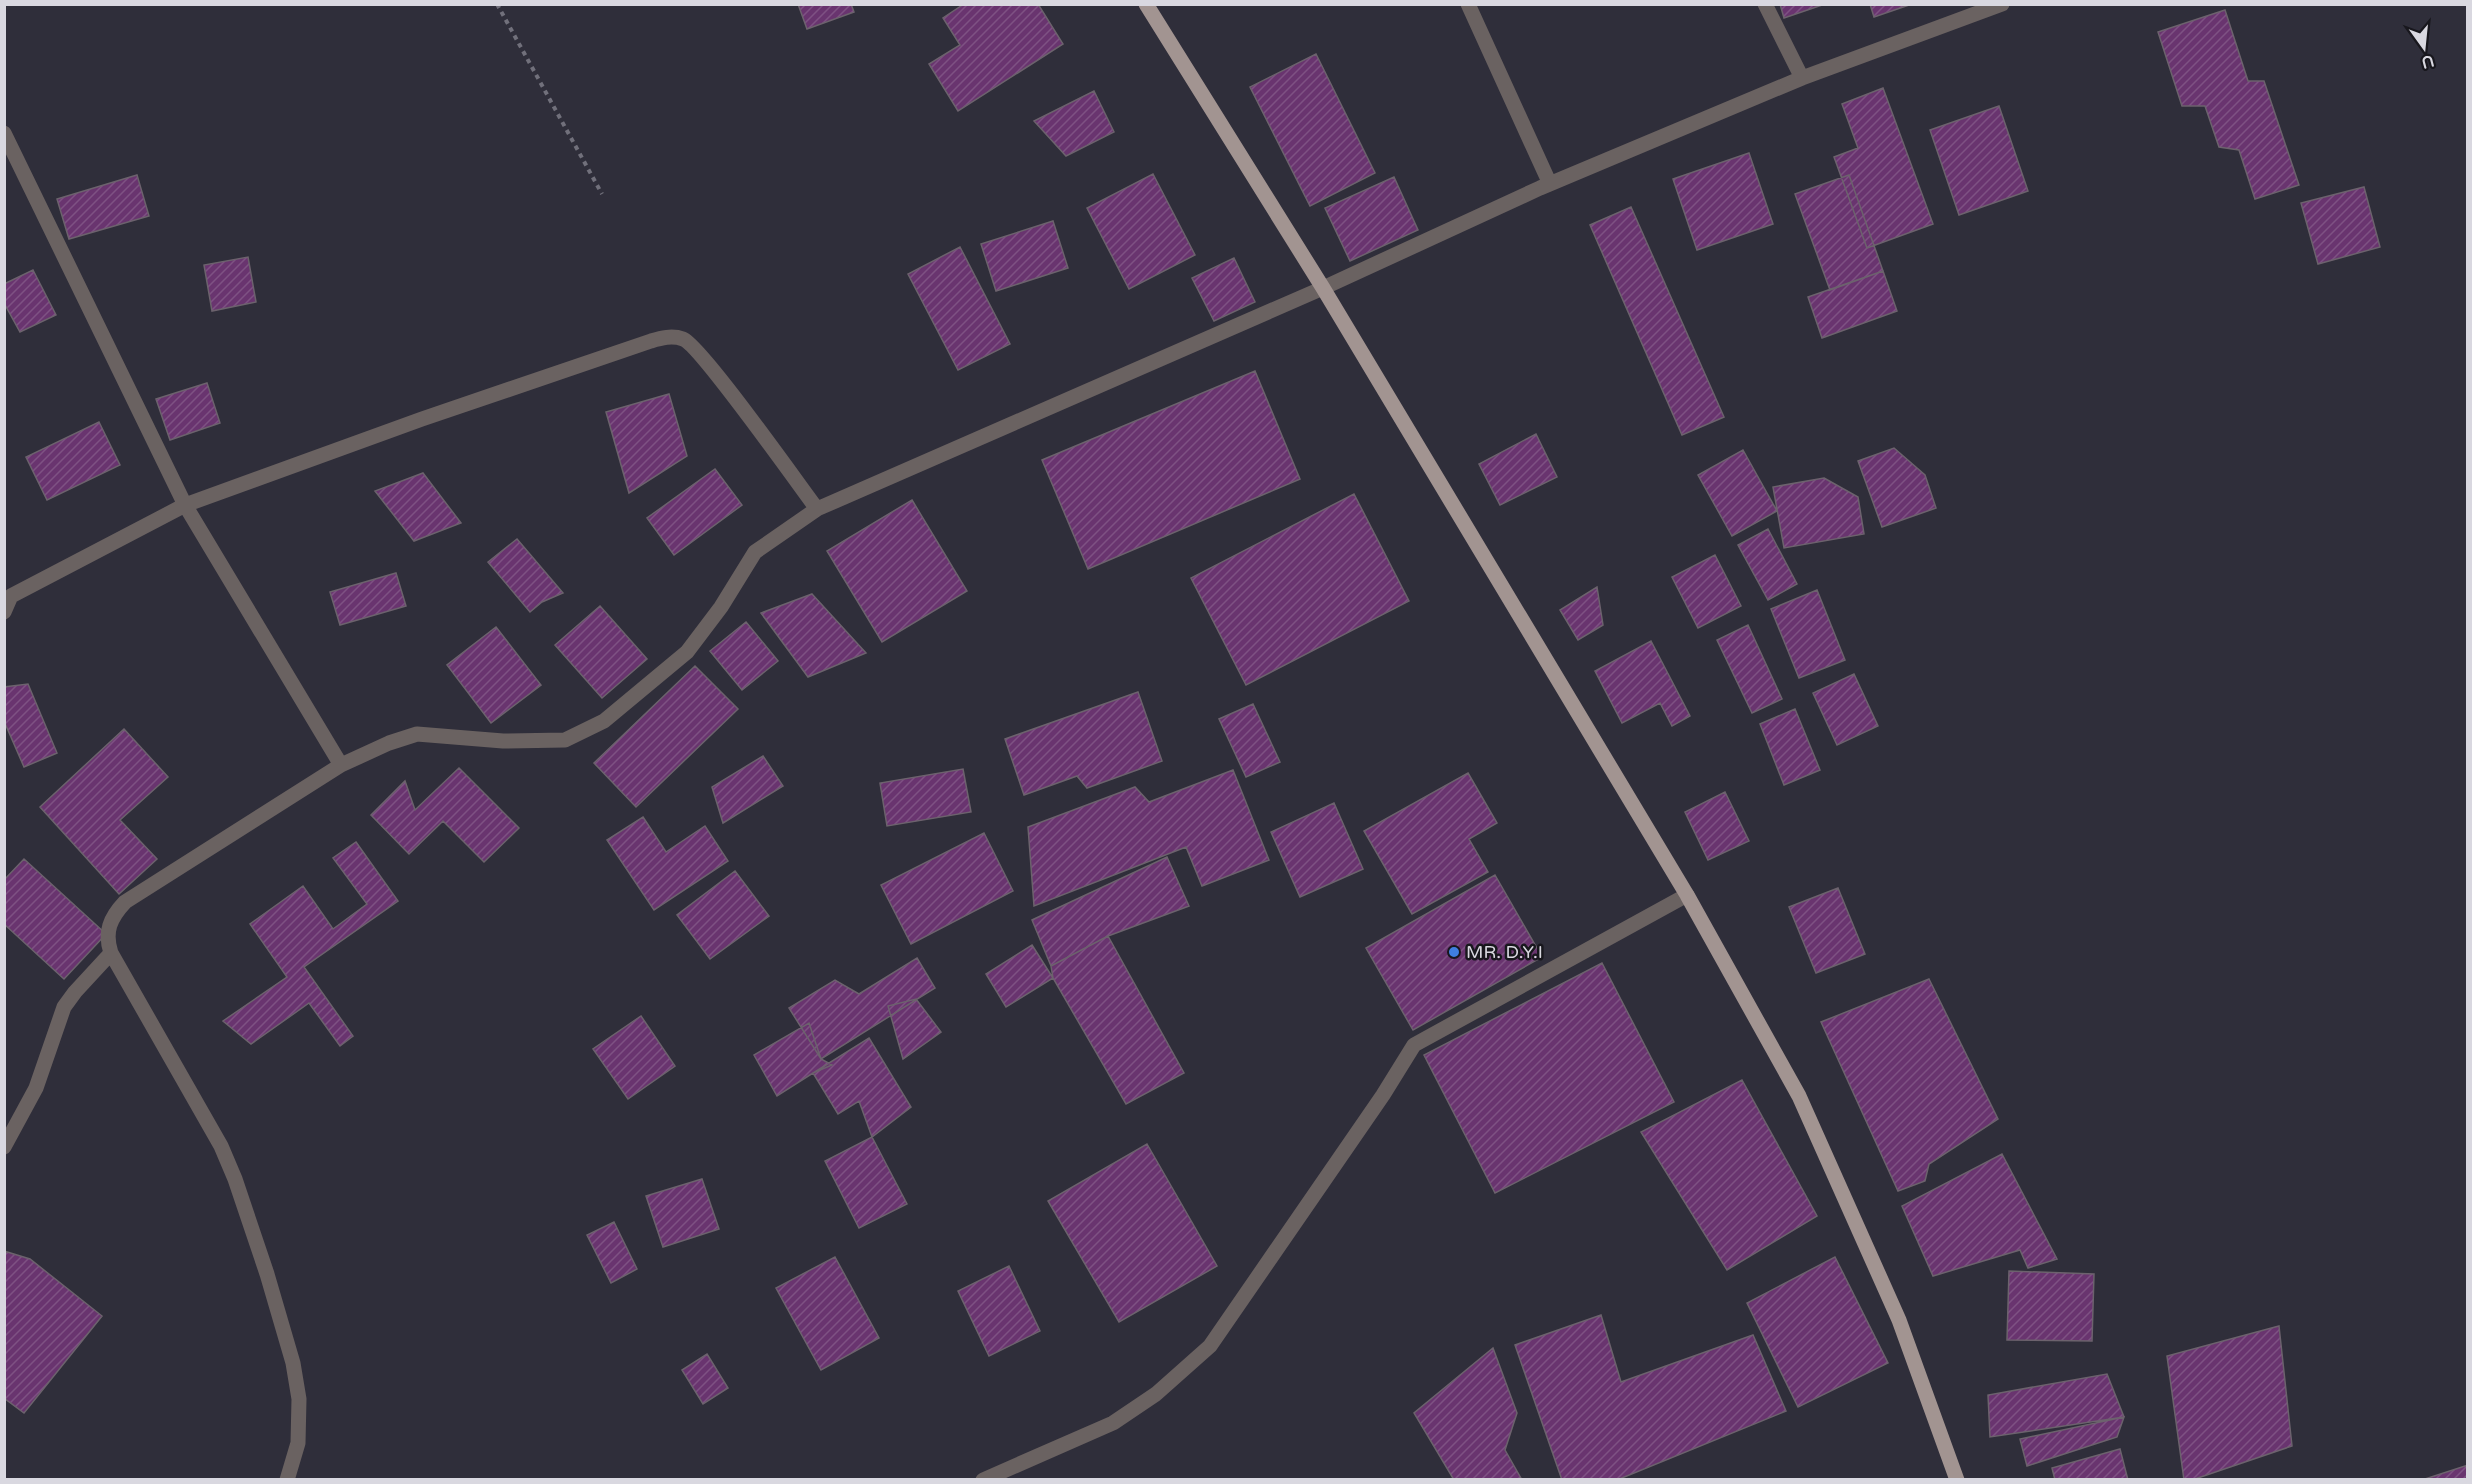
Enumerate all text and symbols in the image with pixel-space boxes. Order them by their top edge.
north arrow [2394,18,2454,78]
text: U [2419,50,2436,73]
place label: MR. D.Y.I [1466,941,1543,963]
marker: MR. D.Y.I [1447,945,1461,959]

